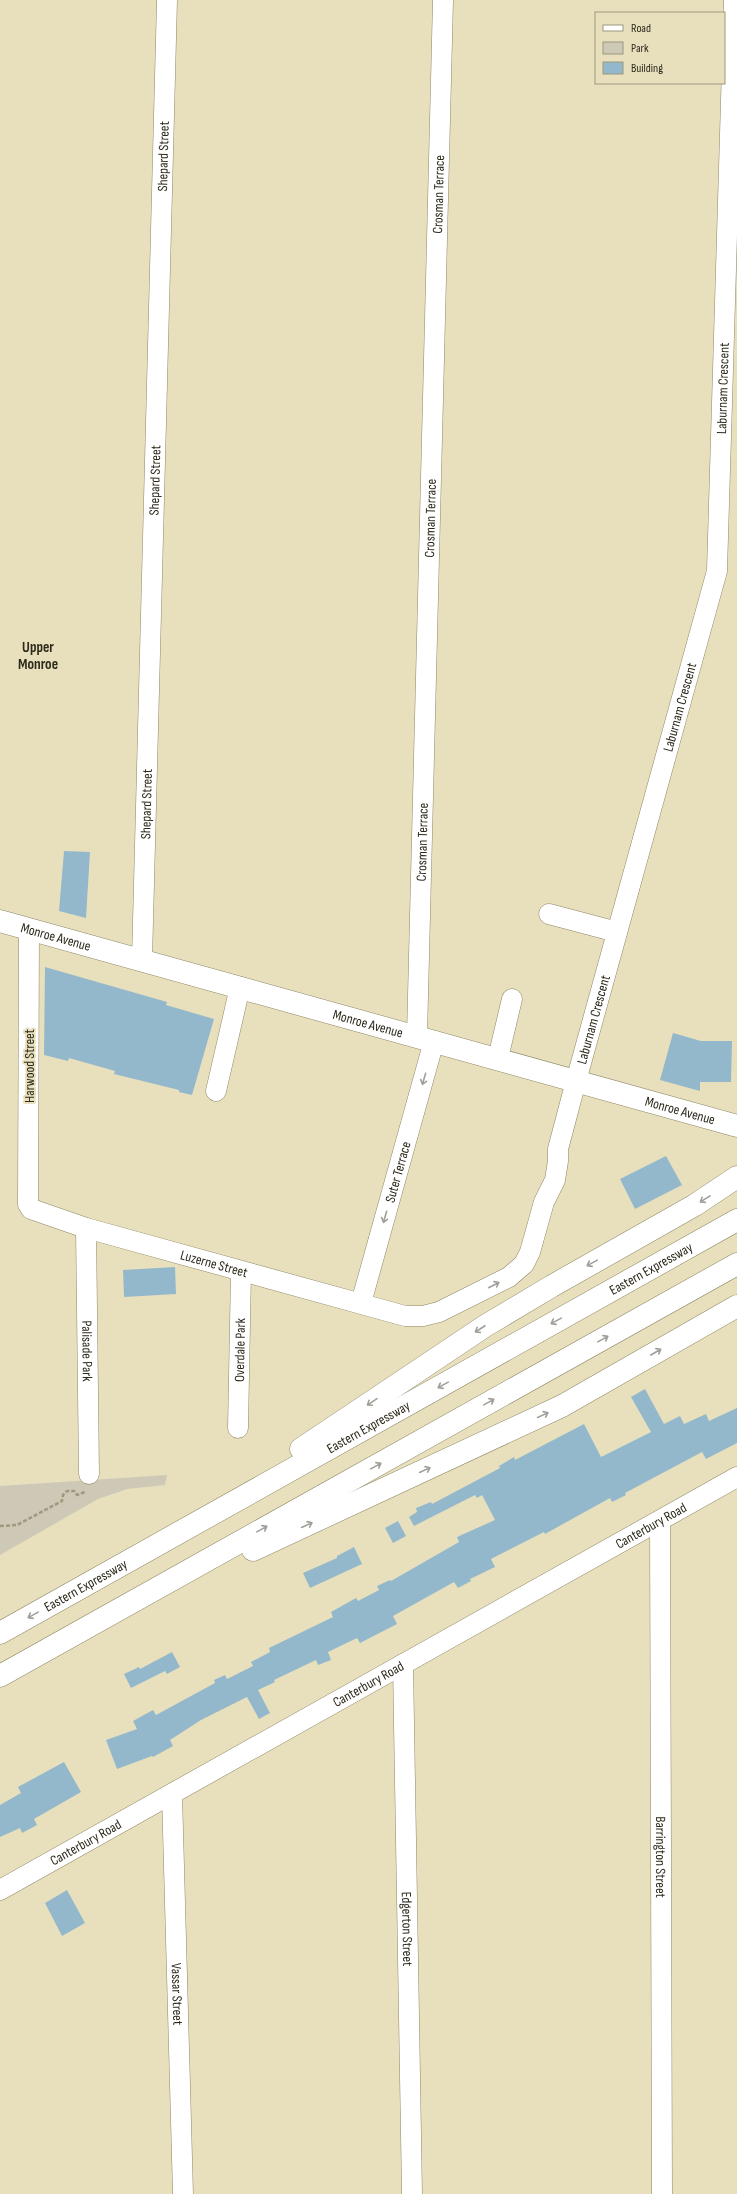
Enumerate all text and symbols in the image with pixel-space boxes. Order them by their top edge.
legend [595,12,725,84]
text: Road [631,21,651,36]
text: Park [631,41,649,56]
text: Building [631,61,663,76]
street label: Shepard Street [154,121,172,192]
street label: Crosman Terrace [429,155,448,234]
street label: Laburnam Crescent [713,342,732,434]
street label: Shepard Street [145,445,164,516]
street label: Crosman Terrace [421,479,439,558]
district label: Upper Monroe [18,638,58,674]
street label: Laburnam Crescent [659,661,700,754]
street label: Shepard Street [137,769,155,839]
street label: Crosman Terrace [412,802,431,882]
street label: Monroe Avenue [19,919,93,954]
street label: Laburnam Crescent [573,973,613,1066]
street label: Monroe Avenue [331,1006,405,1041]
street label: Harwood Street [21,1029,38,1103]
one-way arrow [420,1072,427,1085]
street label: Monroe Avenue [643,1092,717,1128]
street label: Suter Terrace [381,1139,414,1204]
one-way arrow [699,1196,711,1204]
one-way arrow [381,1210,388,1223]
street label: Eastern Expressway [606,1238,696,1298]
street label: Luzerne Street [179,1246,250,1281]
one-way arrow [586,1260,598,1268]
one-way arrow [487,1281,499,1289]
street label: Overdale Park [230,1317,249,1382]
one-way arrow [551,1318,563,1326]
street label: Palisade Park [79,1320,96,1382]
one-way arrow [475,1325,486,1333]
one-way arrow [596,1334,608,1342]
one-way arrow [650,1348,662,1356]
one-way arrow [437,1381,449,1389]
street label: Eastern Expressway [324,1396,413,1457]
one-way arrow [366,1398,378,1406]
one-way arrow [483,1398,495,1406]
one-way arrow [536,1411,548,1418]
one-way arrow [370,1461,382,1469]
one-way arrow [418,1466,430,1473]
street label: Canterbury Road [612,1499,689,1552]
one-way arrow [301,1520,313,1528]
one-way arrow [256,1525,268,1533]
street label: Eastern Expressway [41,1555,131,1615]
one-way arrow [27,1611,39,1619]
street label: Canterbury Road [330,1657,407,1710]
street label: Canterbury Road [47,1815,124,1869]
street label: Barrington Street [652,1816,670,1898]
street label: Edgerton Street [398,1891,417,1966]
street label: Vassar Street [168,1963,187,2025]

